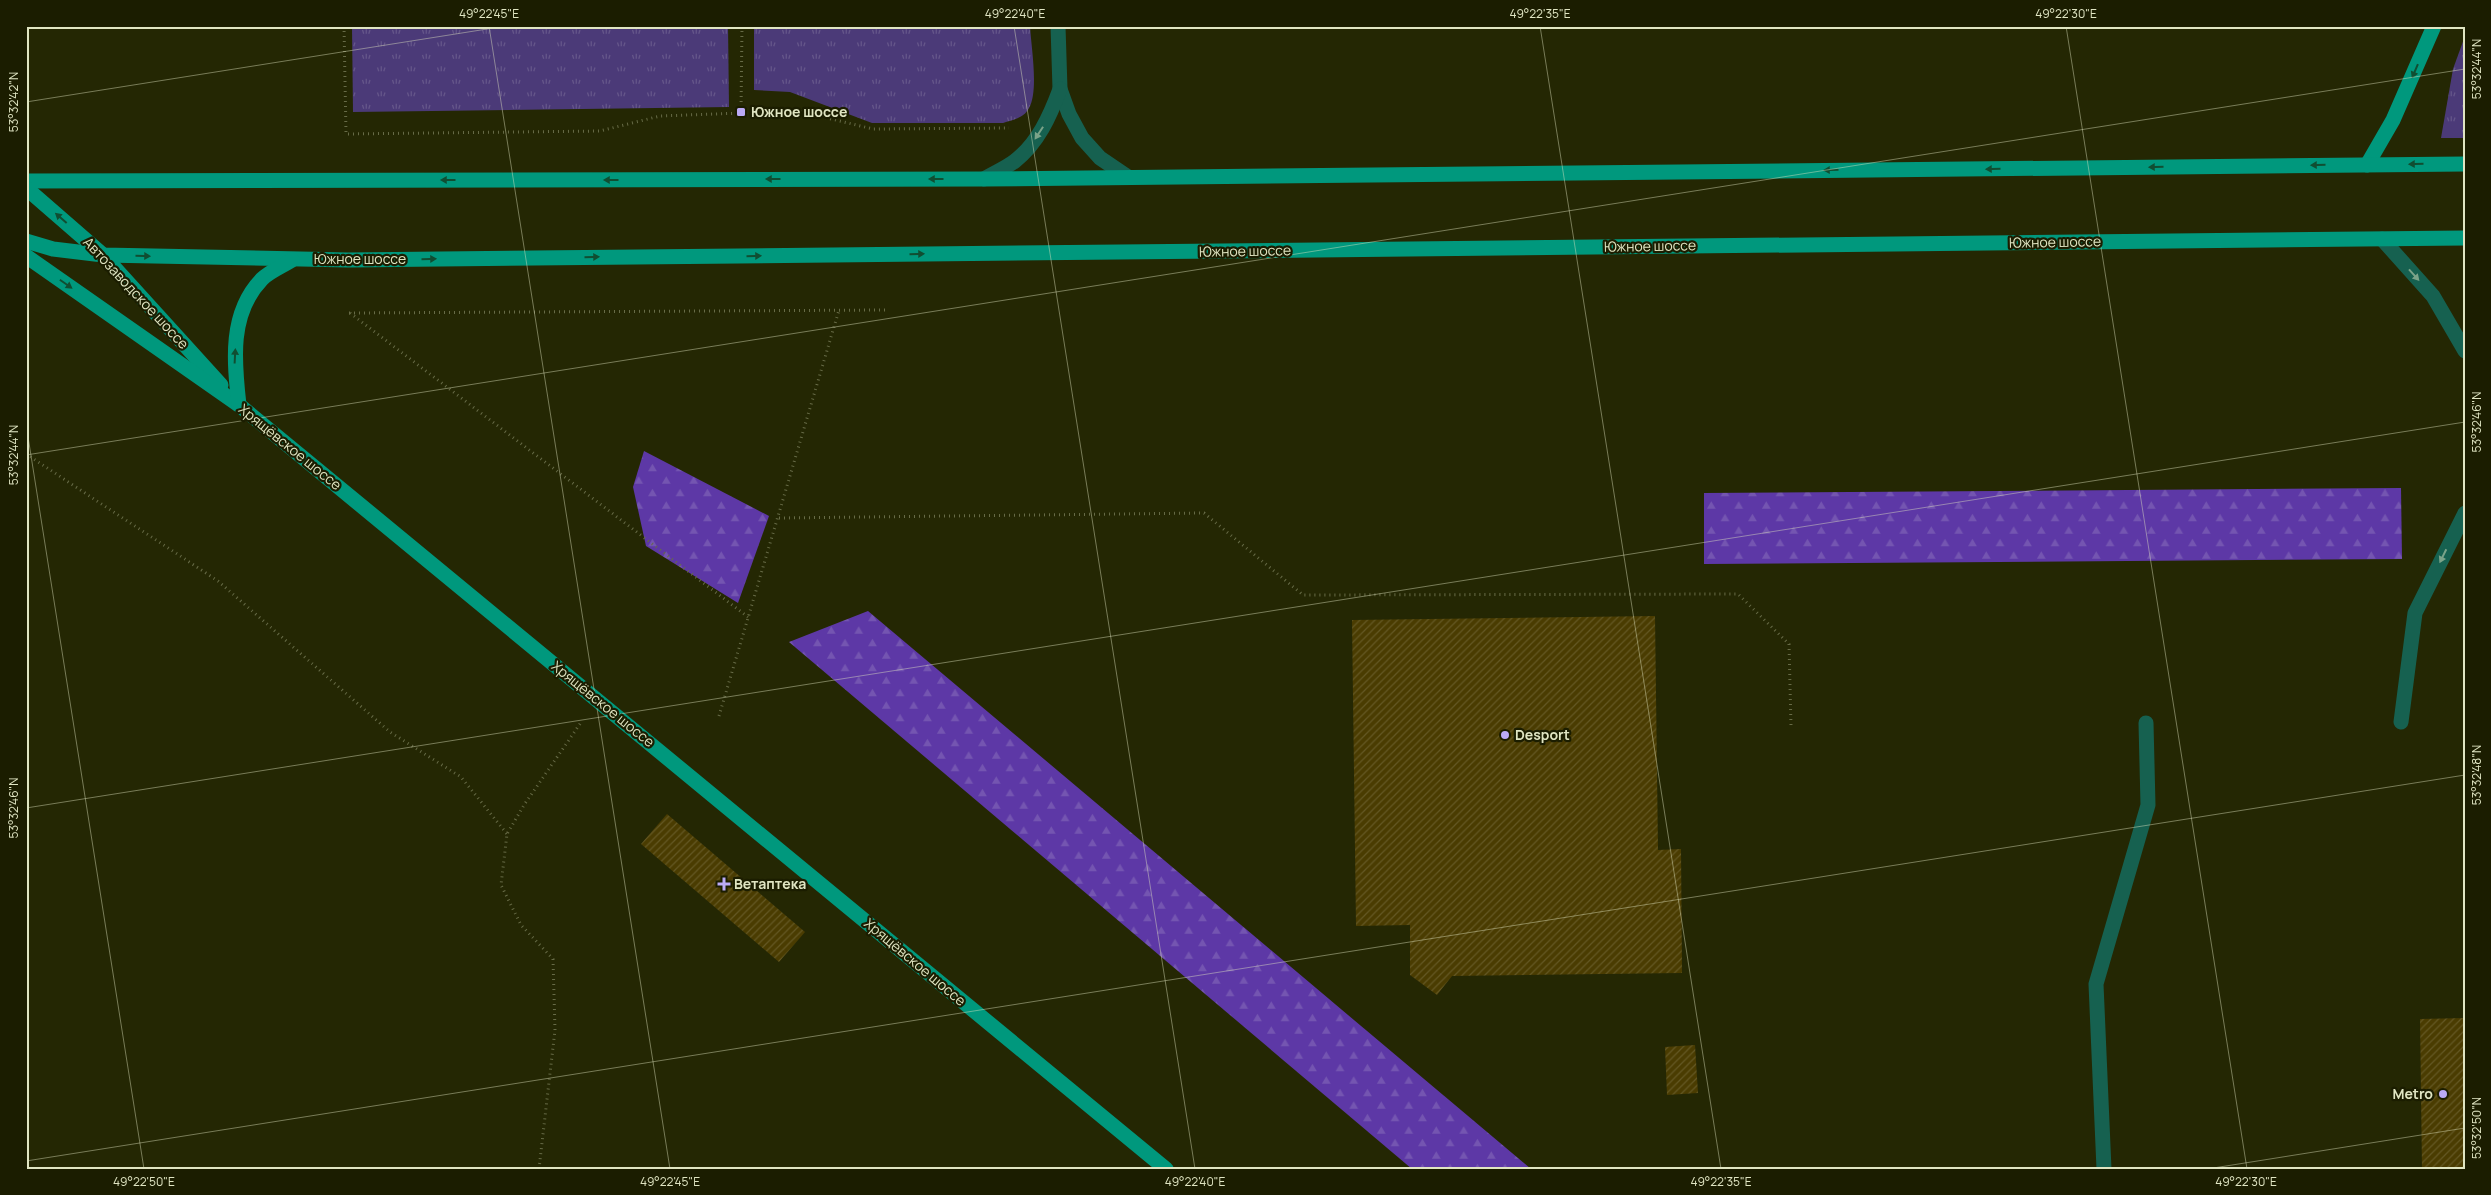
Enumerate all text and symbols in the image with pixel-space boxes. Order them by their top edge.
text: 49°22'45"E [459,5,519,22]
text: 49°22'40"E [985,5,1045,22]
text: 49°22'35"E [1509,5,1571,22]
text: 49°22'30"E [2035,5,2097,22]
text: 53°32'44"N [2468,39,2485,99]
one-way arrow [2411,64,2419,78]
text: 53°32'42"N [5,72,22,132]
place label: Южное шоссе [751,102,847,121]
marker: Южное шоссе [735,106,747,118]
one-way arrow [1035,126,1044,139]
one-way arrow [2408,160,2424,168]
one-way arrow [2310,161,2326,169]
one-way arrow [2147,163,2163,171]
one-way arrow [1985,165,2001,173]
one-way arrow [1822,166,1838,174]
one-way arrow [765,175,781,183]
one-way arrow [927,175,943,183]
one-way arrow [440,176,456,184]
one-way arrow [602,176,618,184]
one-way arrow [55,212,67,224]
street label: Южное шоссе [2009,231,2101,252]
street label: Автозаводское шоссе [79,233,193,353]
street label: Южное шоссе [1604,235,1696,256]
street label: Южное шоссе [1199,240,1291,261]
street label: Южное шоссе [314,249,406,268]
one-way arrow [909,250,925,258]
one-way arrow [136,252,152,260]
one-way arrow [746,252,762,260]
one-way arrow [584,253,600,261]
one-way arrow [421,255,437,263]
one-way arrow [2409,269,2420,282]
one-way arrow [59,279,73,289]
one-way arrow [232,348,240,364]
text: 53°32'46"N [2468,391,2485,453]
street label: Хрящёвское шоссе [235,399,346,494]
text: 53°32'44"N [5,425,22,485]
one-way arrow [2439,549,2447,563]
street label: Хрящёвское шоссе [548,656,659,751]
place label: Desport [1515,725,1570,744]
marker: Desport [1499,729,1511,741]
text: 53°32'48"N [2468,745,2485,805]
text: 53°32'46"N [5,777,22,839]
place label: Ветаптека [734,874,806,893]
marker: Ветаптека [718,878,730,890]
street label: Хрящёвское шоссе [861,913,970,1010]
place label: Metro [2392,1084,2433,1103]
marker: Metro [2437,1088,2449,1100]
text: 53°32'50"N [2468,1097,2485,1159]
text: 49°22'50"E [113,1173,175,1190]
text: 49°22'45"E [640,1173,700,1190]
text: 49°22'40"E [1165,1173,1225,1190]
text: 49°22'35"E [1690,1173,1752,1190]
text: 49°22'30"E [2215,1173,2277,1190]

